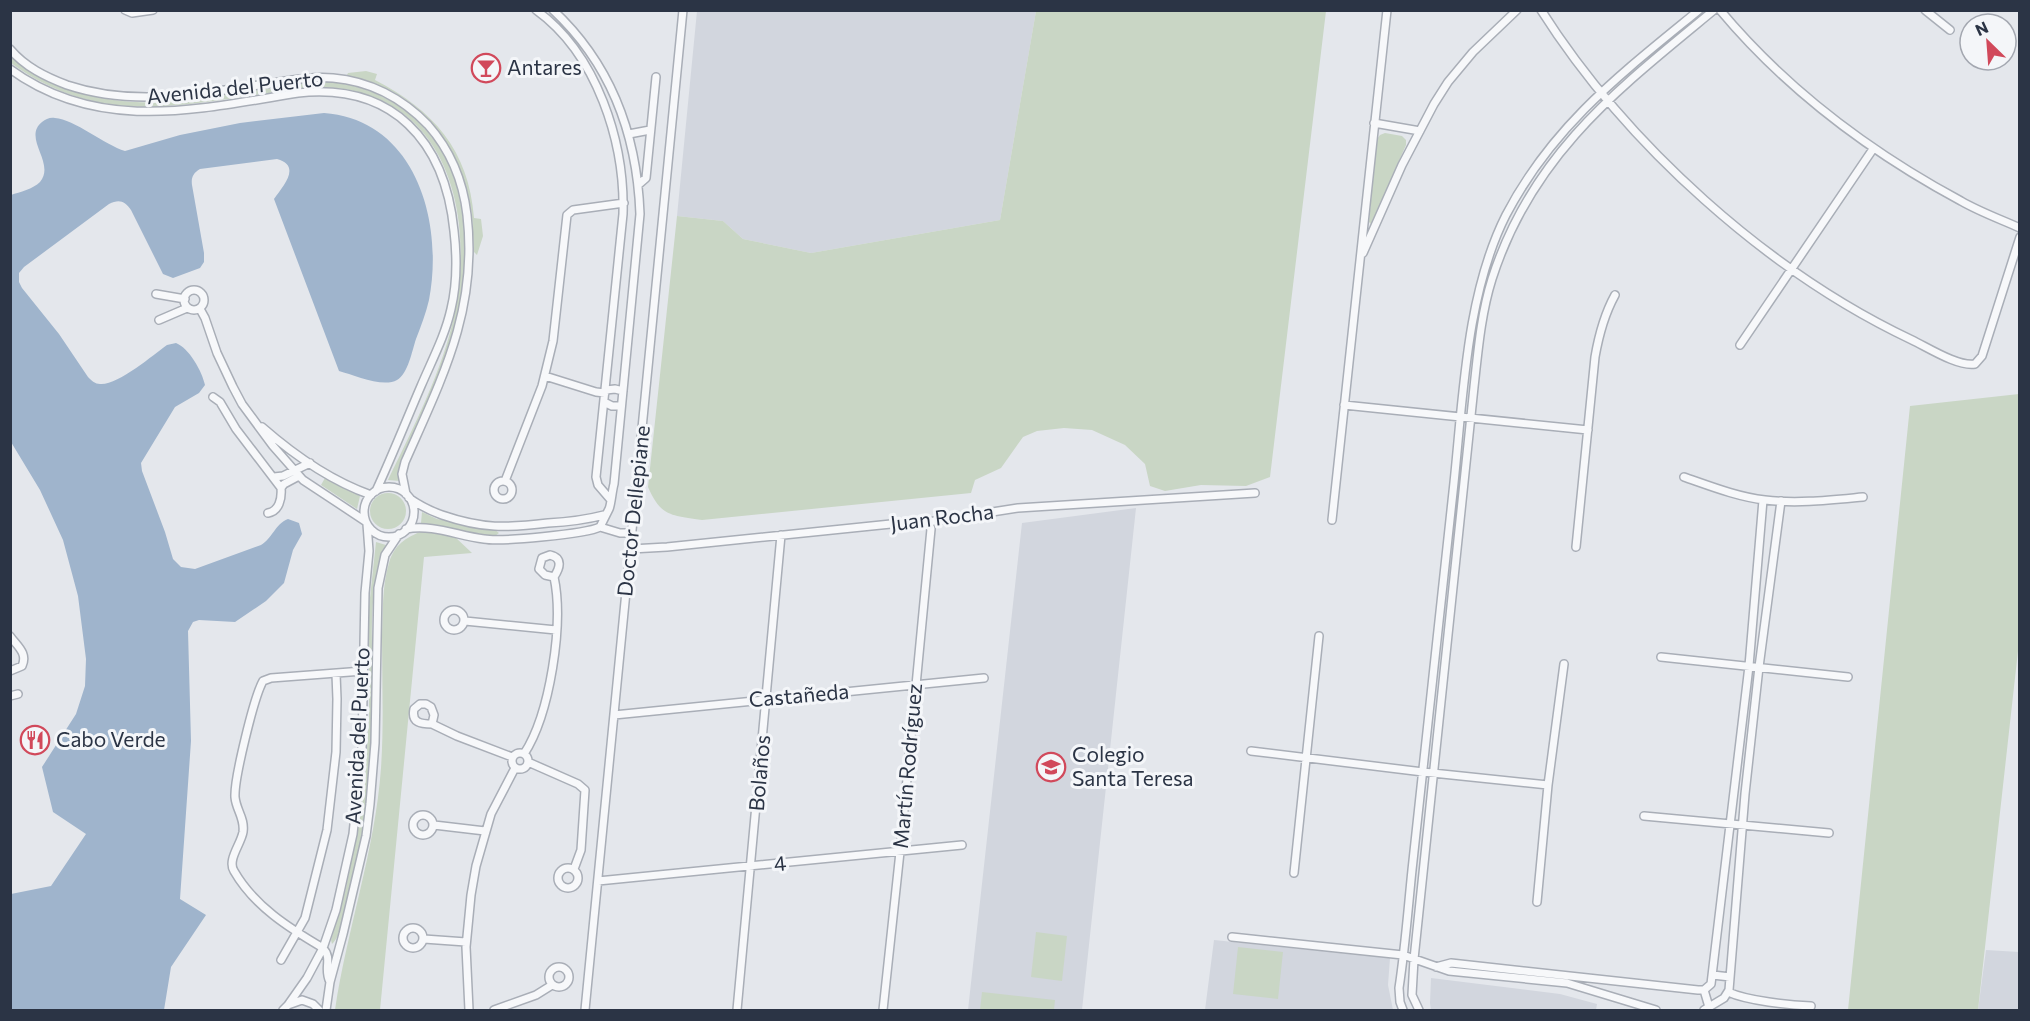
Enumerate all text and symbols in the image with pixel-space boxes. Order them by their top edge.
north arrow [1958,12,2018,72]
text: N [1972,17,1991,39]
bar icon: Antares [470,52,502,84]
place label: Antares [507,54,582,79]
street label: Avenida del Puerto [145,65,324,108]
street label: Doctor Dellepiane [611,424,654,598]
street label: Juan Rocha [889,498,995,535]
street label: Avenida del Puerto [339,647,374,825]
street label: Castañeda [748,678,850,711]
street label: Martín Rodríguez [887,682,926,850]
restaurant icon: Cabo Verde [19,724,51,756]
place label: Cabo Verde [56,726,166,751]
street label: Bolaños [743,734,774,812]
place label: Colegio Santa Teresa [1072,741,1194,790]
school or university icon: Colegio Santa Teresa [1035,751,1067,783]
street label: 4 [772,849,788,876]

